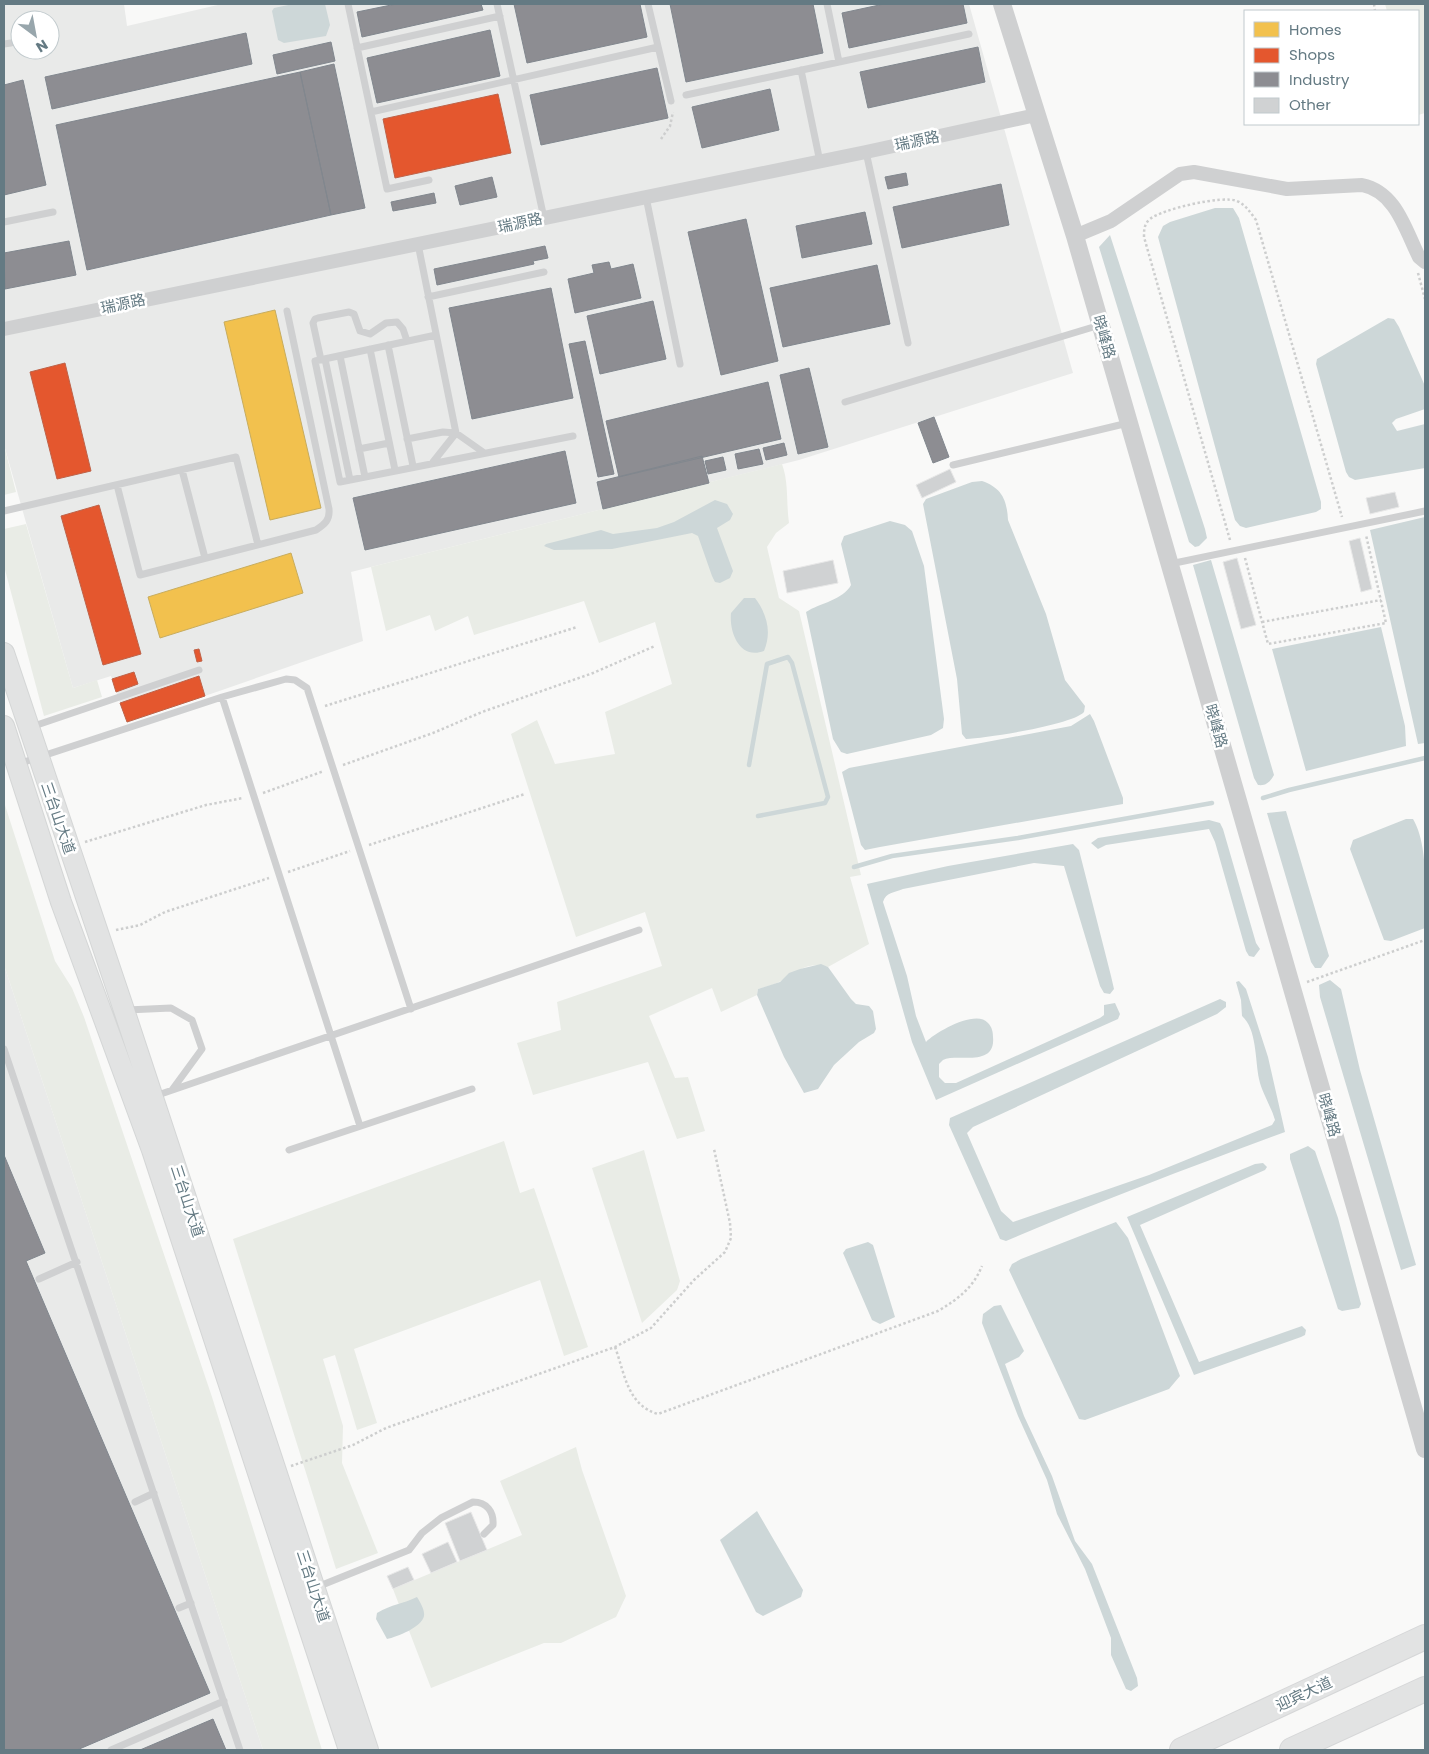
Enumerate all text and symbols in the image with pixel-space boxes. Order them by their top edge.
north arrow [10,10,60,60]
legend [1244,10,1419,125]
text: Homes [1289,19,1342,40]
text: N [32,35,52,57]
text: Shops [1289,44,1335,65]
text: Industry [1289,69,1350,90]
text: Other [1289,94,1331,115]
street label: 瑞源路 [893,126,941,155]
street label: 瑞源路 [496,208,544,237]
street label: 瑞源路 [99,289,147,318]
street label: 晓峰路 [1088,312,1121,361]
street label: 晓峰路 [1200,701,1233,750]
street label: 三台山大道 [36,779,81,857]
street label: 晓峰路 [1313,1090,1346,1139]
street label: 三台山大道 [166,1162,209,1240]
street label: 三台山大道 [292,1547,335,1625]
street label: 迎宾大道 [1272,1671,1335,1716]

